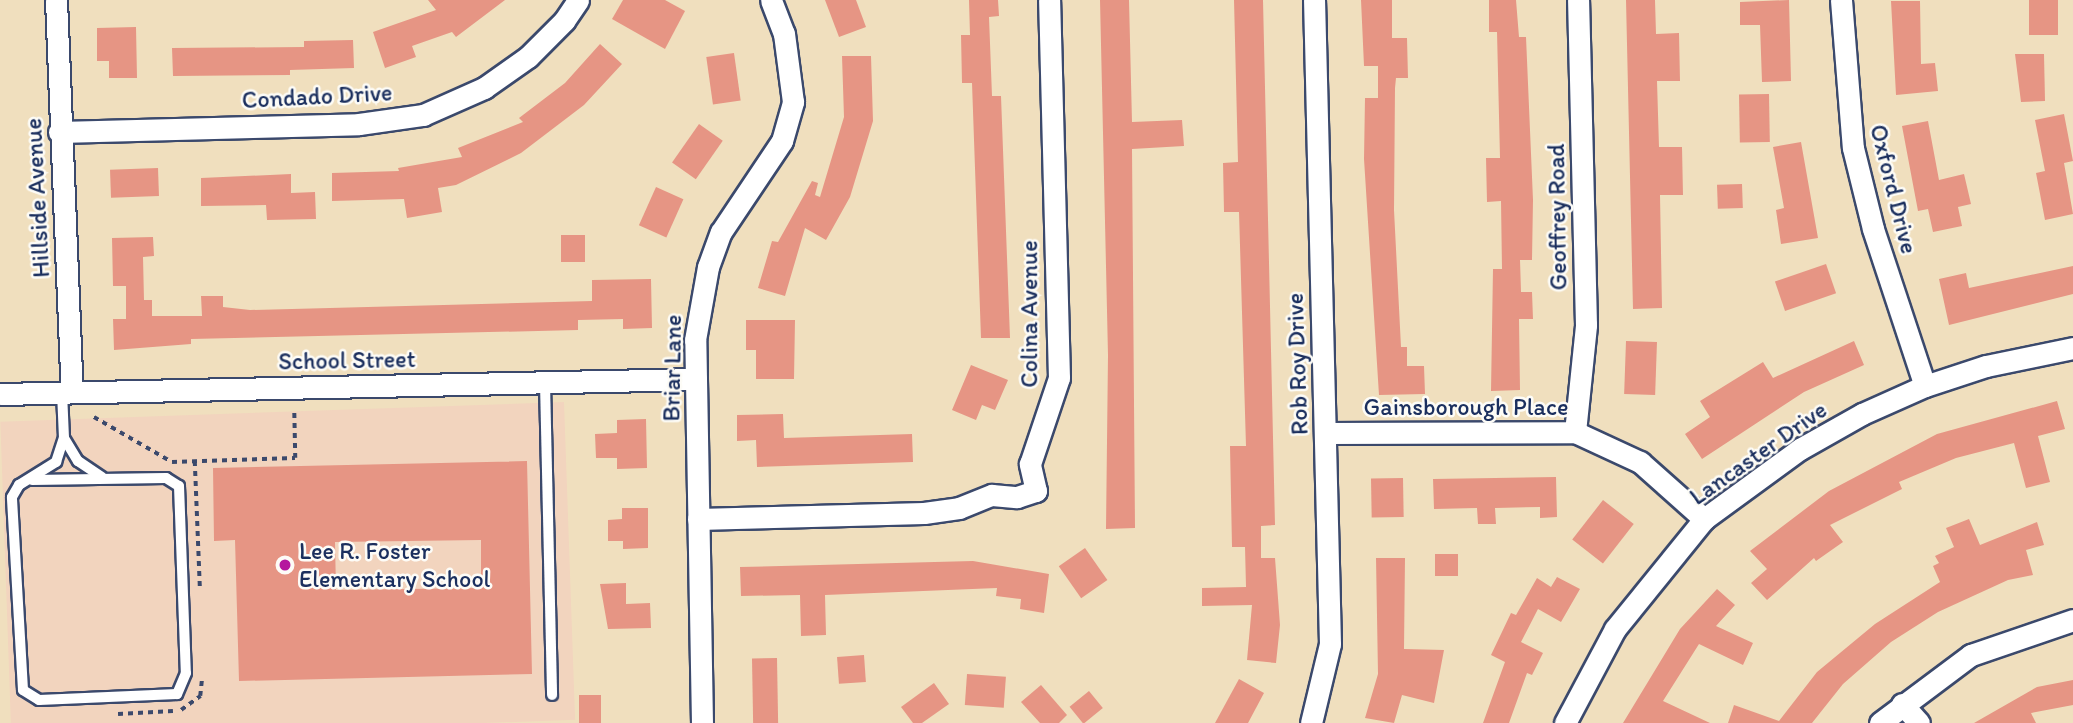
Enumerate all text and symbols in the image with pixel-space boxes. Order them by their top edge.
street label: Condado Drive [241,78,393,114]
street label: Hillside Avenue [18,118,56,278]
street label: Oxford Drive [1864,121,1924,257]
street label: Geoffrey Road [1541,143,1573,291]
street label: Colina Avenue [1015,241,1043,387]
street label: Rob Roy Drive [1280,293,1314,435]
street label: Briar Lane [657,314,687,422]
street label: School Street [278,344,416,376]
street label: Gainsborough Place [1364,393,1568,421]
street label: Lancaster Drive [1684,395,1832,511]
place label: Lee R. Foster Elementary School [299,537,490,593]
marker: Lee R. Foster Elementary School [277,557,293,573]

